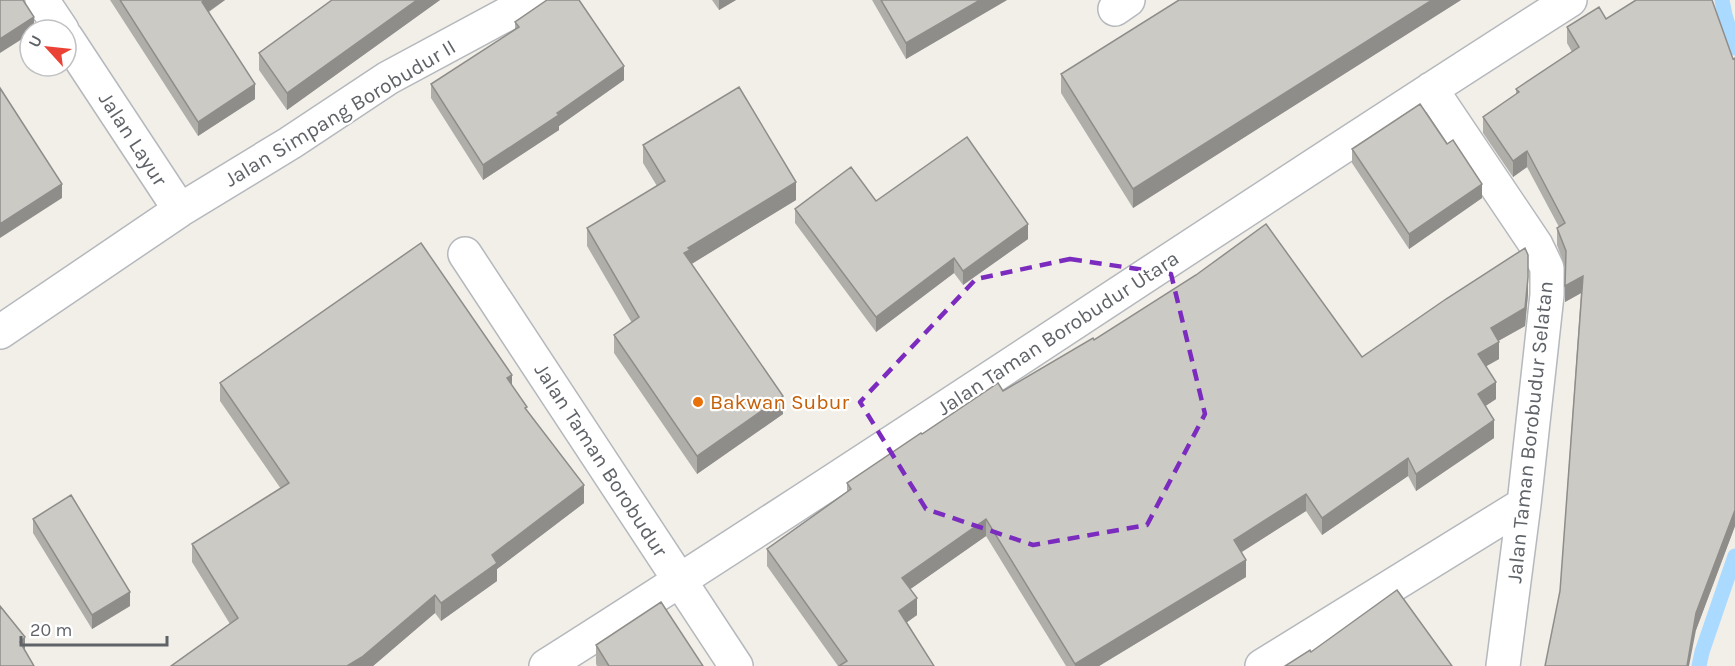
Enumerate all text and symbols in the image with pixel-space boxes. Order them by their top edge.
north arrow [18,18,78,78]
text: U [24,32,46,51]
street label: Jalan Simpang Borobudur II [220,34,460,192]
street label: Jalan Layur [94,88,172,191]
street label: Jalan Taman Borobudur Utara [933,246,1183,420]
street label: Jalan Taman Borobudur Selatan [1502,280,1558,584]
street label: Jalan Taman Borobudur [529,359,673,562]
place label: Bakwan Subur [710,390,849,414]
marker: Bakwan Subur [691,395,705,409]
scale bar [21,609,166,647]
text: 20 m [30,619,72,641]

